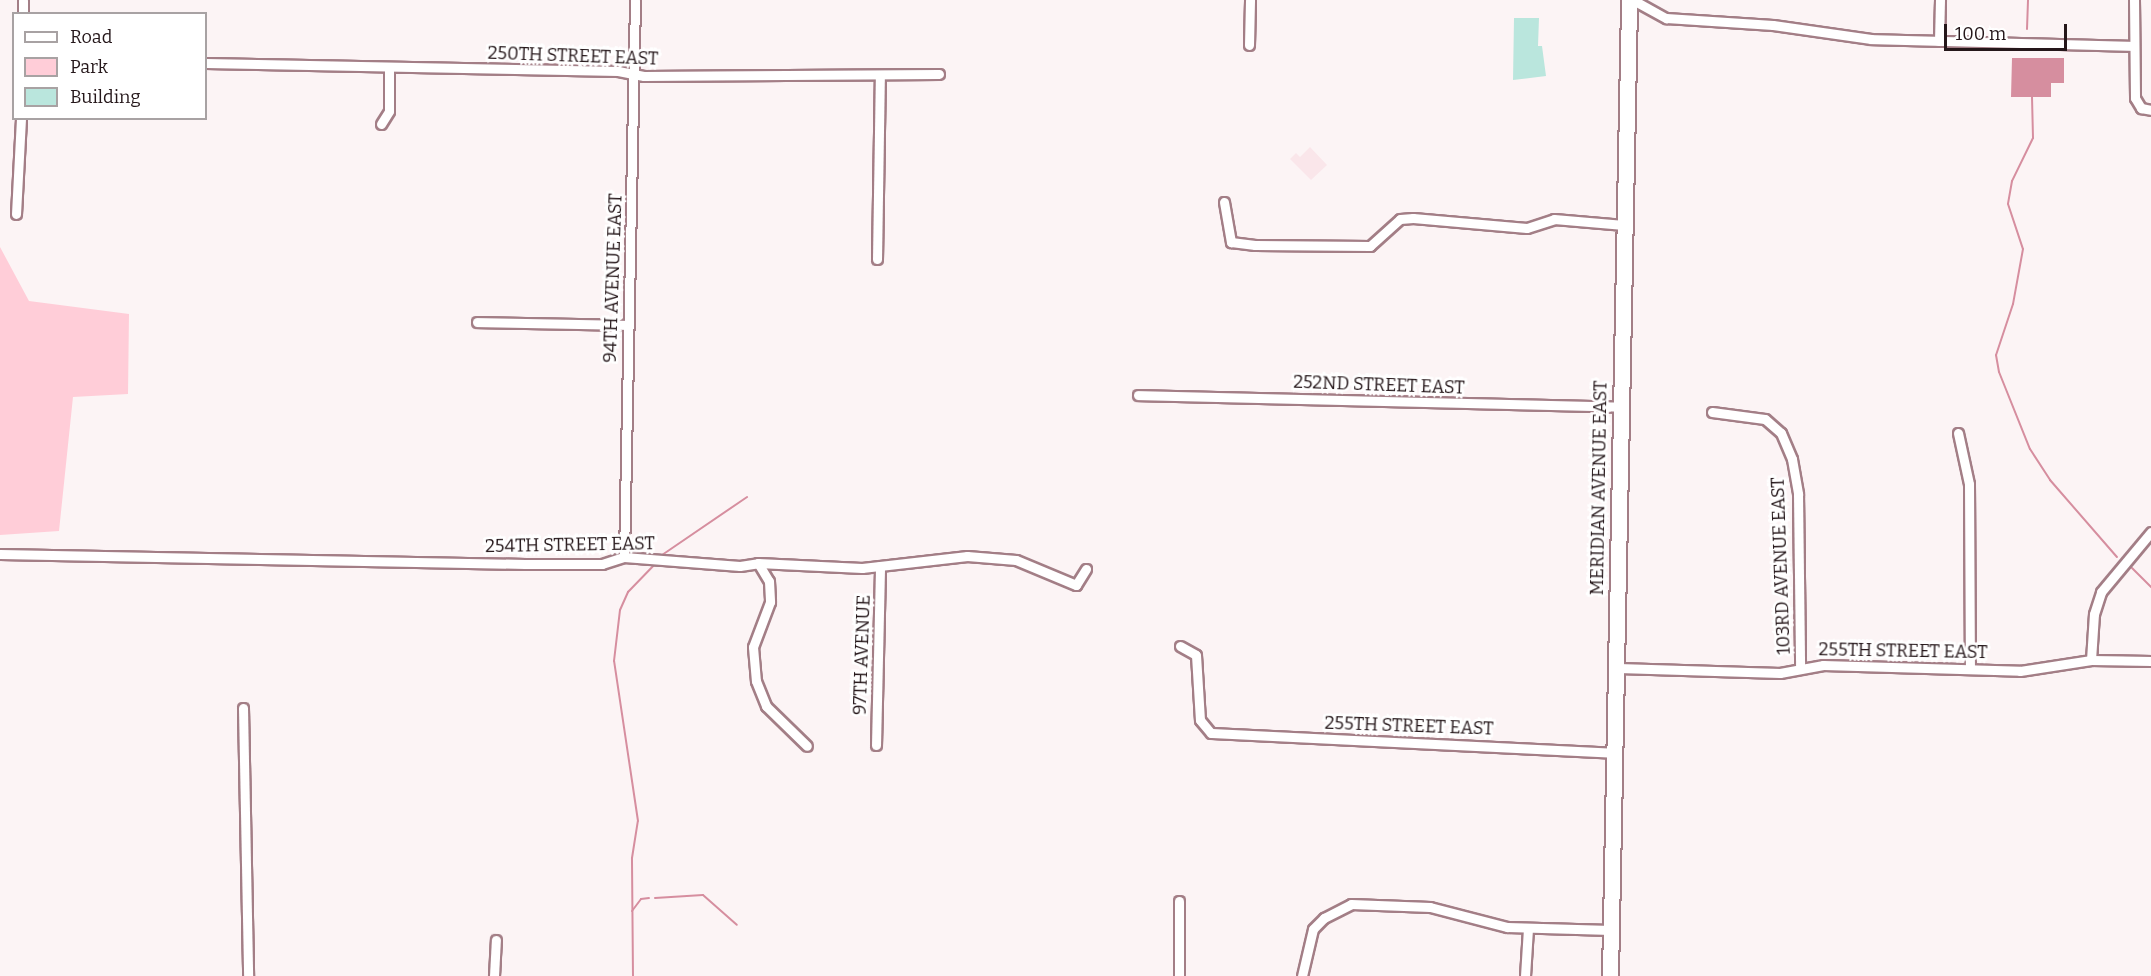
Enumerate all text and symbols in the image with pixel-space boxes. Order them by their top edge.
legend [12,12,207,120]
scale bar [1947,12,2070,50]
text: 100 m [1955,23,2006,45]
text: Road [70,26,112,48]
street label: 250TH STREET EAST [487,42,659,70]
text: Park [70,56,108,78]
text: Building [70,86,141,108]
street label: 94TH AVENUE EAST [599,193,627,363]
street label: 252ND STREET EAST [1293,371,1465,399]
street label: MERIDIAN AVENUE EAST [1586,380,1612,596]
street label: 103RD AVENUE EAST [1767,477,1795,655]
street label: 254TH STREET EAST [485,533,655,557]
street label: 97TH AVENUE [849,594,875,716]
street label: 255TH STREET EAST [1818,639,1988,663]
street label: 255TH STREET EAST [1324,712,1494,740]

